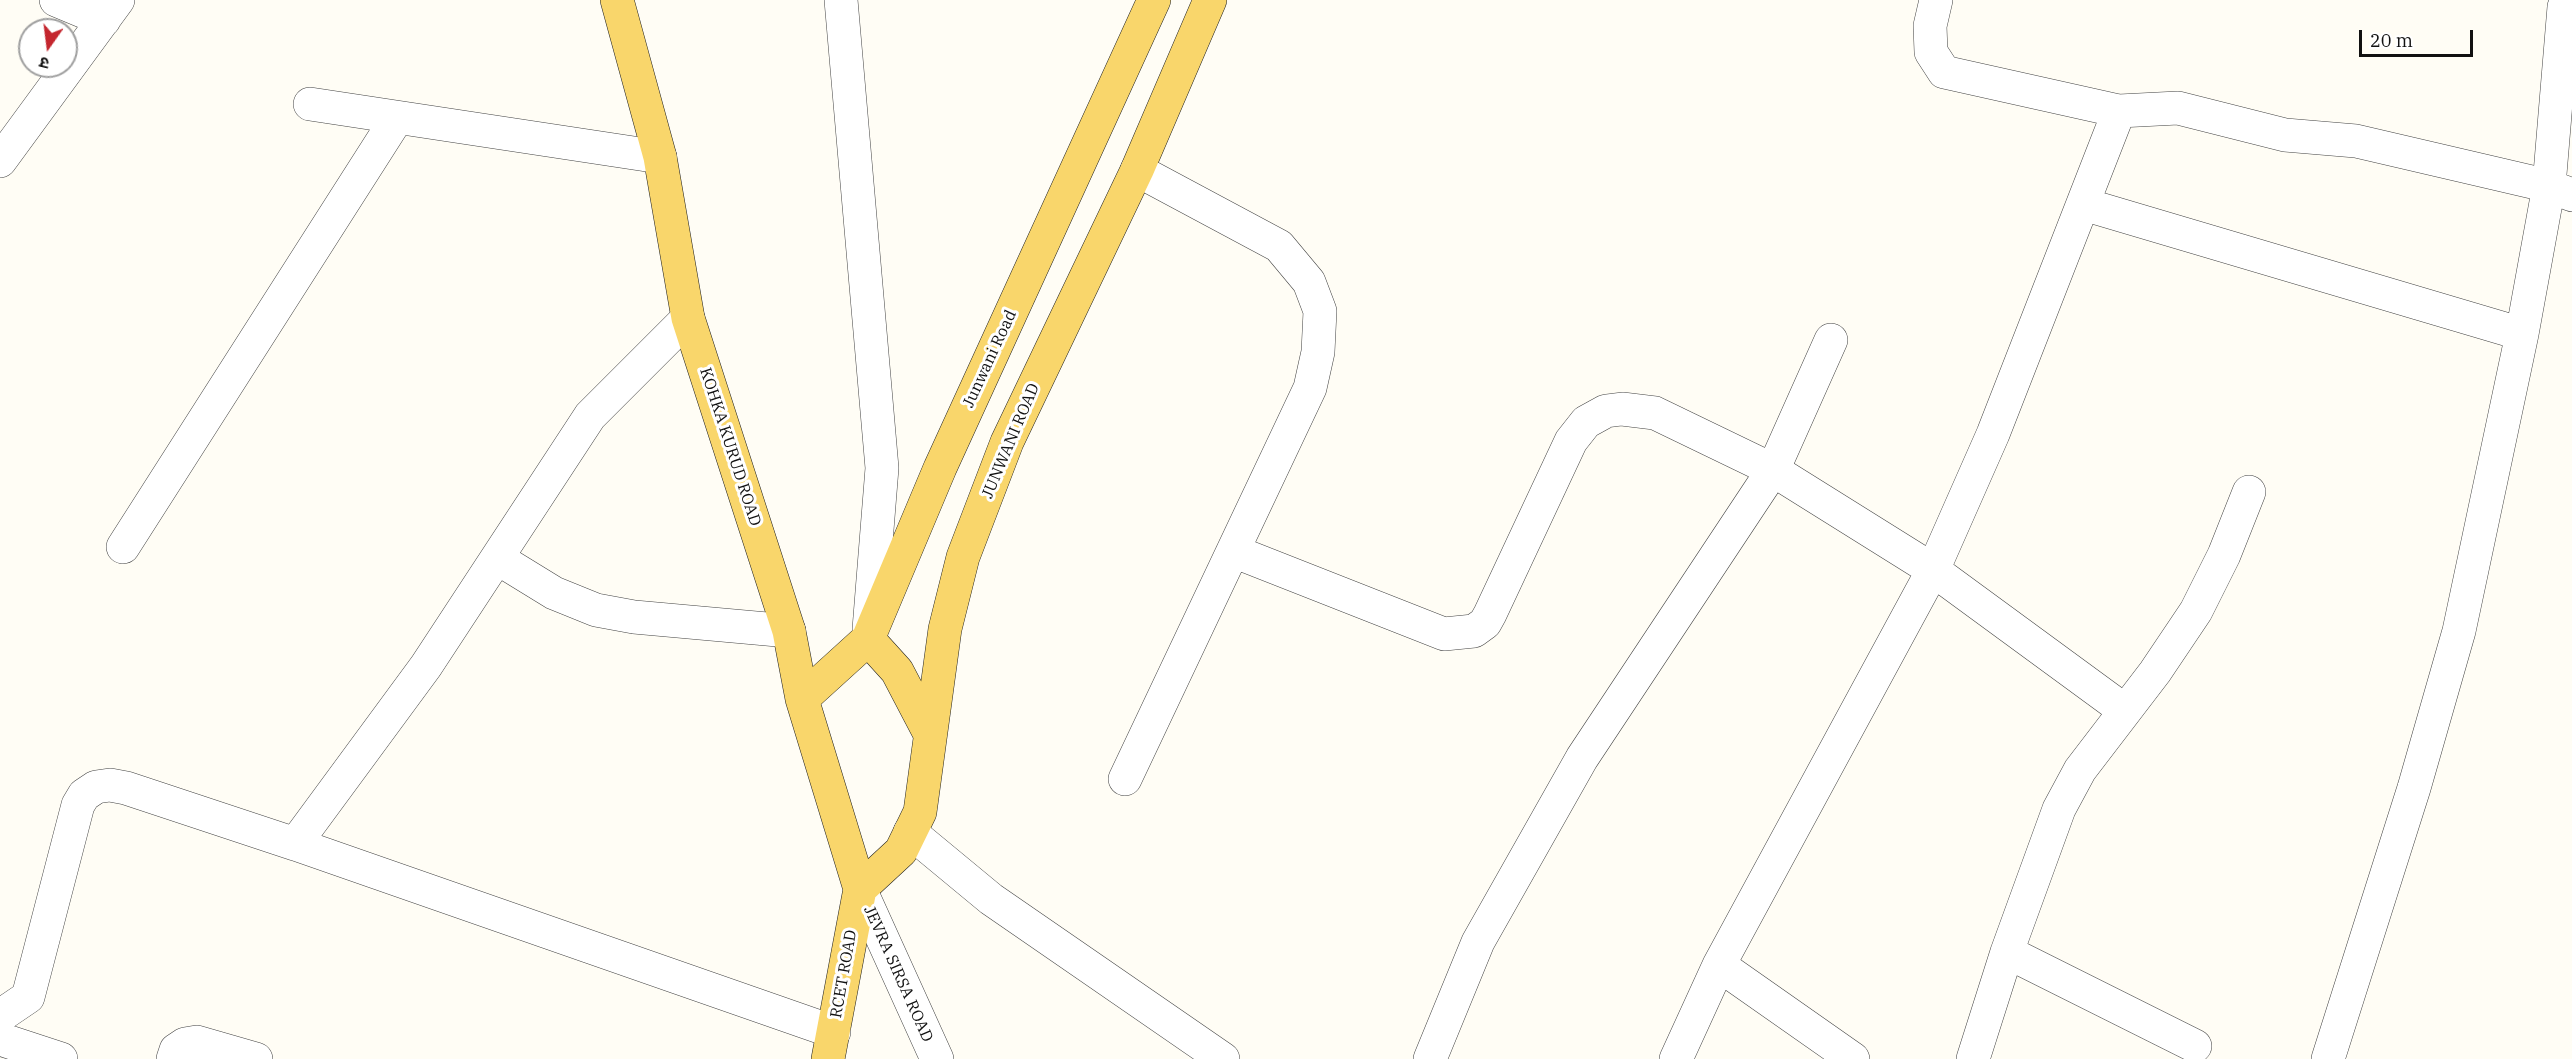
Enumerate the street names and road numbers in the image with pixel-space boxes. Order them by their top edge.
street label: Junwani Road [959,307,1021,411]
street label: KOHKA KURUD ROAD [695,365,765,529]
street label: JUNWANI ROAD [978,381,1044,501]
street label: JEVRA SIRSA ROAD [859,903,937,1045]
street label: RCET ROAD [827,928,861,1020]

